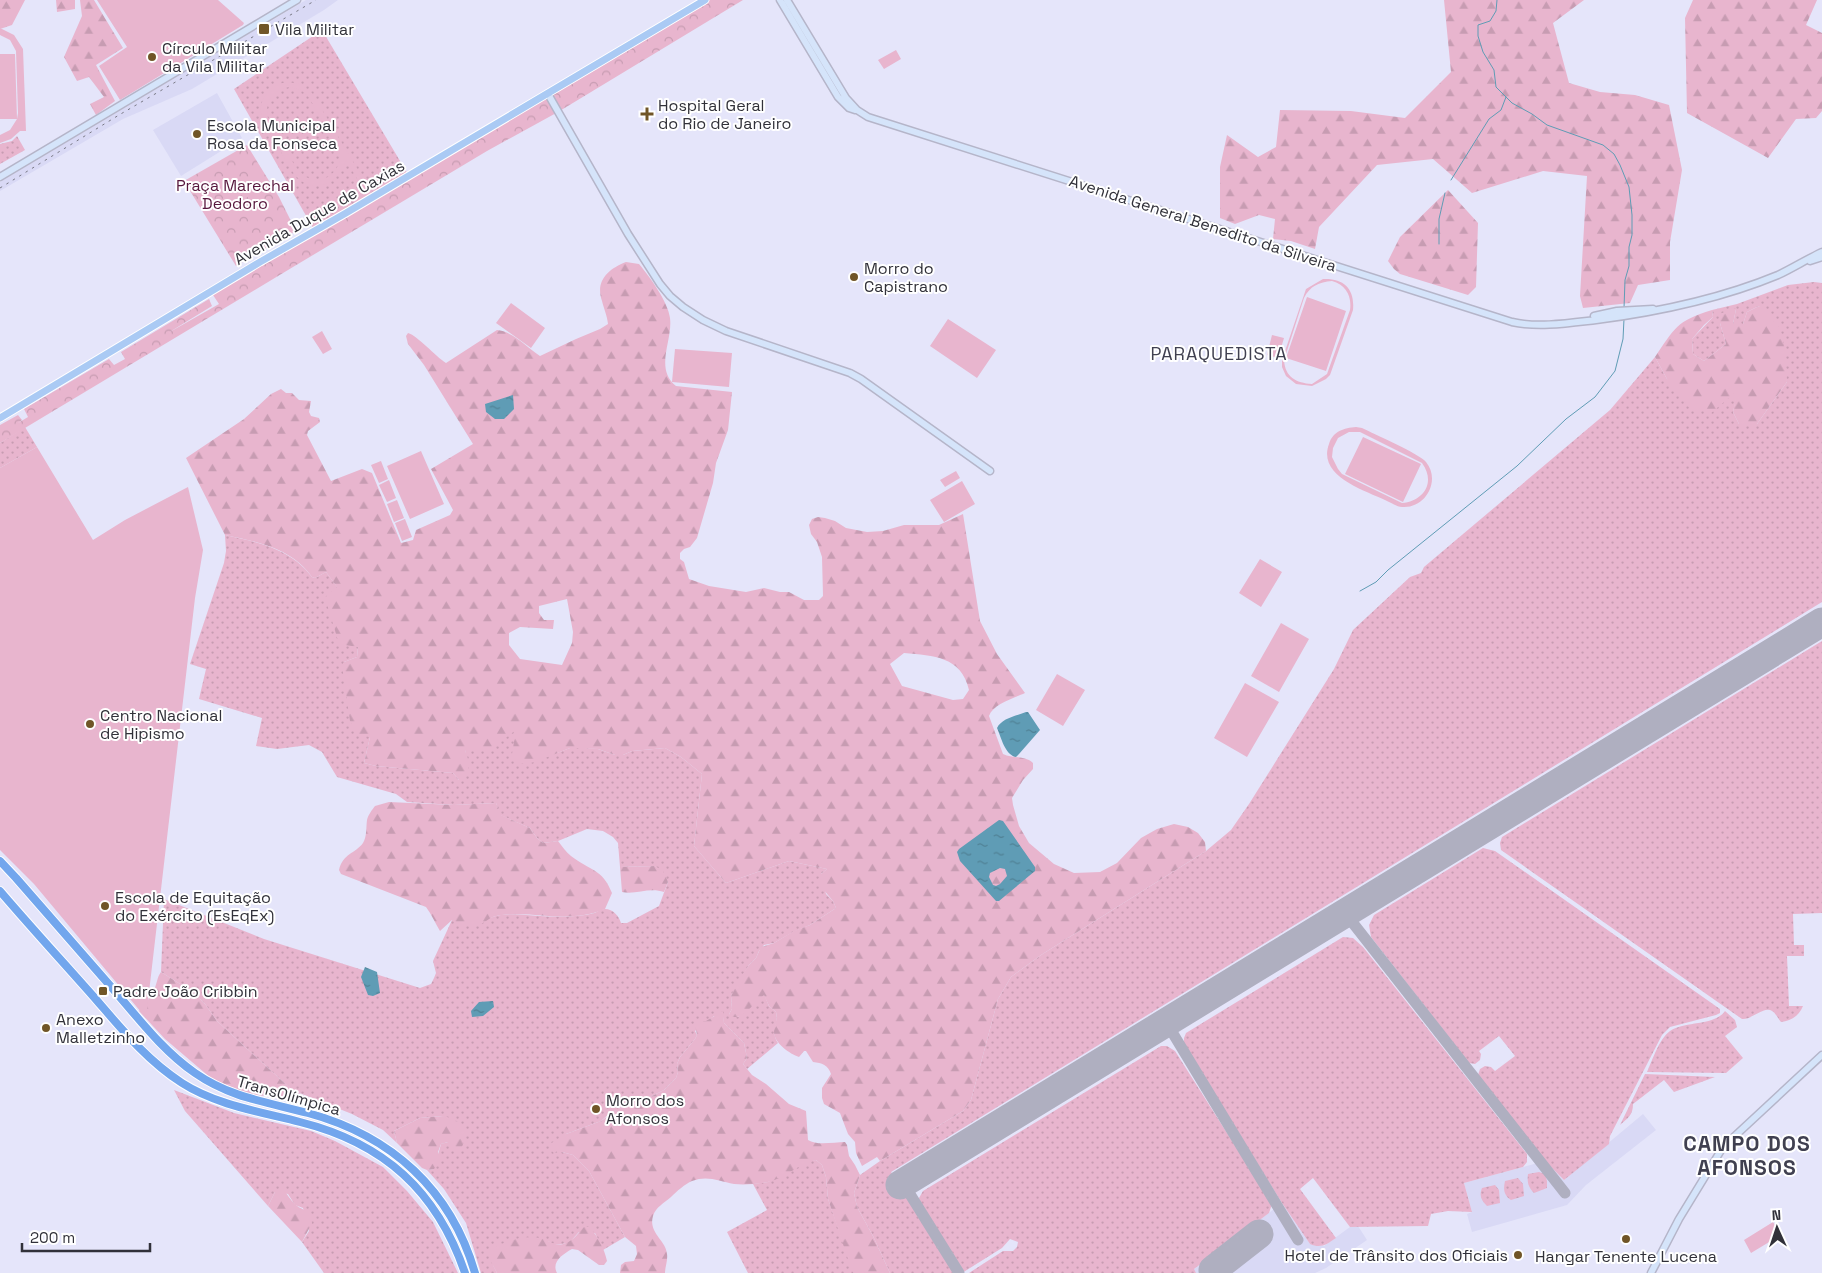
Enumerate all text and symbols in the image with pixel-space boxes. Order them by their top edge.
place label: Vila Militar [275,19,354,40]
marker: Vila Militar [257,22,271,36]
place label: Círculo Militar da Vila Militar [162,38,267,77]
marker: Círculo Militar da Vila Militar [146,51,158,63]
place label: Hospital Geral do Rio de Janeiro [658,95,791,134]
marker: Hospital Geral do Rio de Janeiro [640,107,654,121]
place label: Escola Municipal Rosa da Fonseca [207,115,337,154]
marker: Escola Municipal Rosa da Fonseca [191,128,203,140]
street label: Avenida Duque de Caxias [230,155,408,270]
street label: Avenida General Benedito da Silveira [1067,170,1339,277]
park label: Praça Marechal Deodoro [176,175,294,214]
place label: Morro do Capistrano [864,258,948,297]
marker: Morro do Capistrano [848,271,860,283]
district label: PARAQUEDISTA [1150,342,1288,365]
place label: Centro Nacional de Hipismo [100,705,222,744]
marker: Centro Nacional de Hipismo [84,718,96,730]
place label: Escola de Equitação do Exército (EsEqEx) [115,887,274,926]
marker: Escola de Equitação do Exército (EsEqEx) [99,900,111,912]
place label: Padre João Cribbin [113,981,258,1002]
marker: Padre João Cribbin [97,985,109,997]
place label: Anexo Malletzinho [56,1009,145,1048]
marker: Anexo Malletzinho [40,1022,52,1034]
street label: TransOlímpica [235,1071,343,1120]
place label: Morro dos Afonsos [606,1090,684,1129]
marker: Morro dos Afonsos [590,1103,602,1115]
district label: CAMPO DOS AFONSOS [1683,1130,1811,1181]
north arrow [1752,1203,1802,1253]
text: N [1771,1206,1781,1224]
scale bar [22,1220,150,1252]
text: 200 m [30,1228,75,1247]
marker: Hangar Tenente Lucena [1620,1233,1632,1245]
place label: Hotel de Trânsito dos Oficiais [1284,1245,1508,1266]
place label: Hangar Tenente Lucena [1535,1246,1717,1267]
marker: Hotel de Trânsito dos Oficiais [1512,1249,1524,1261]

